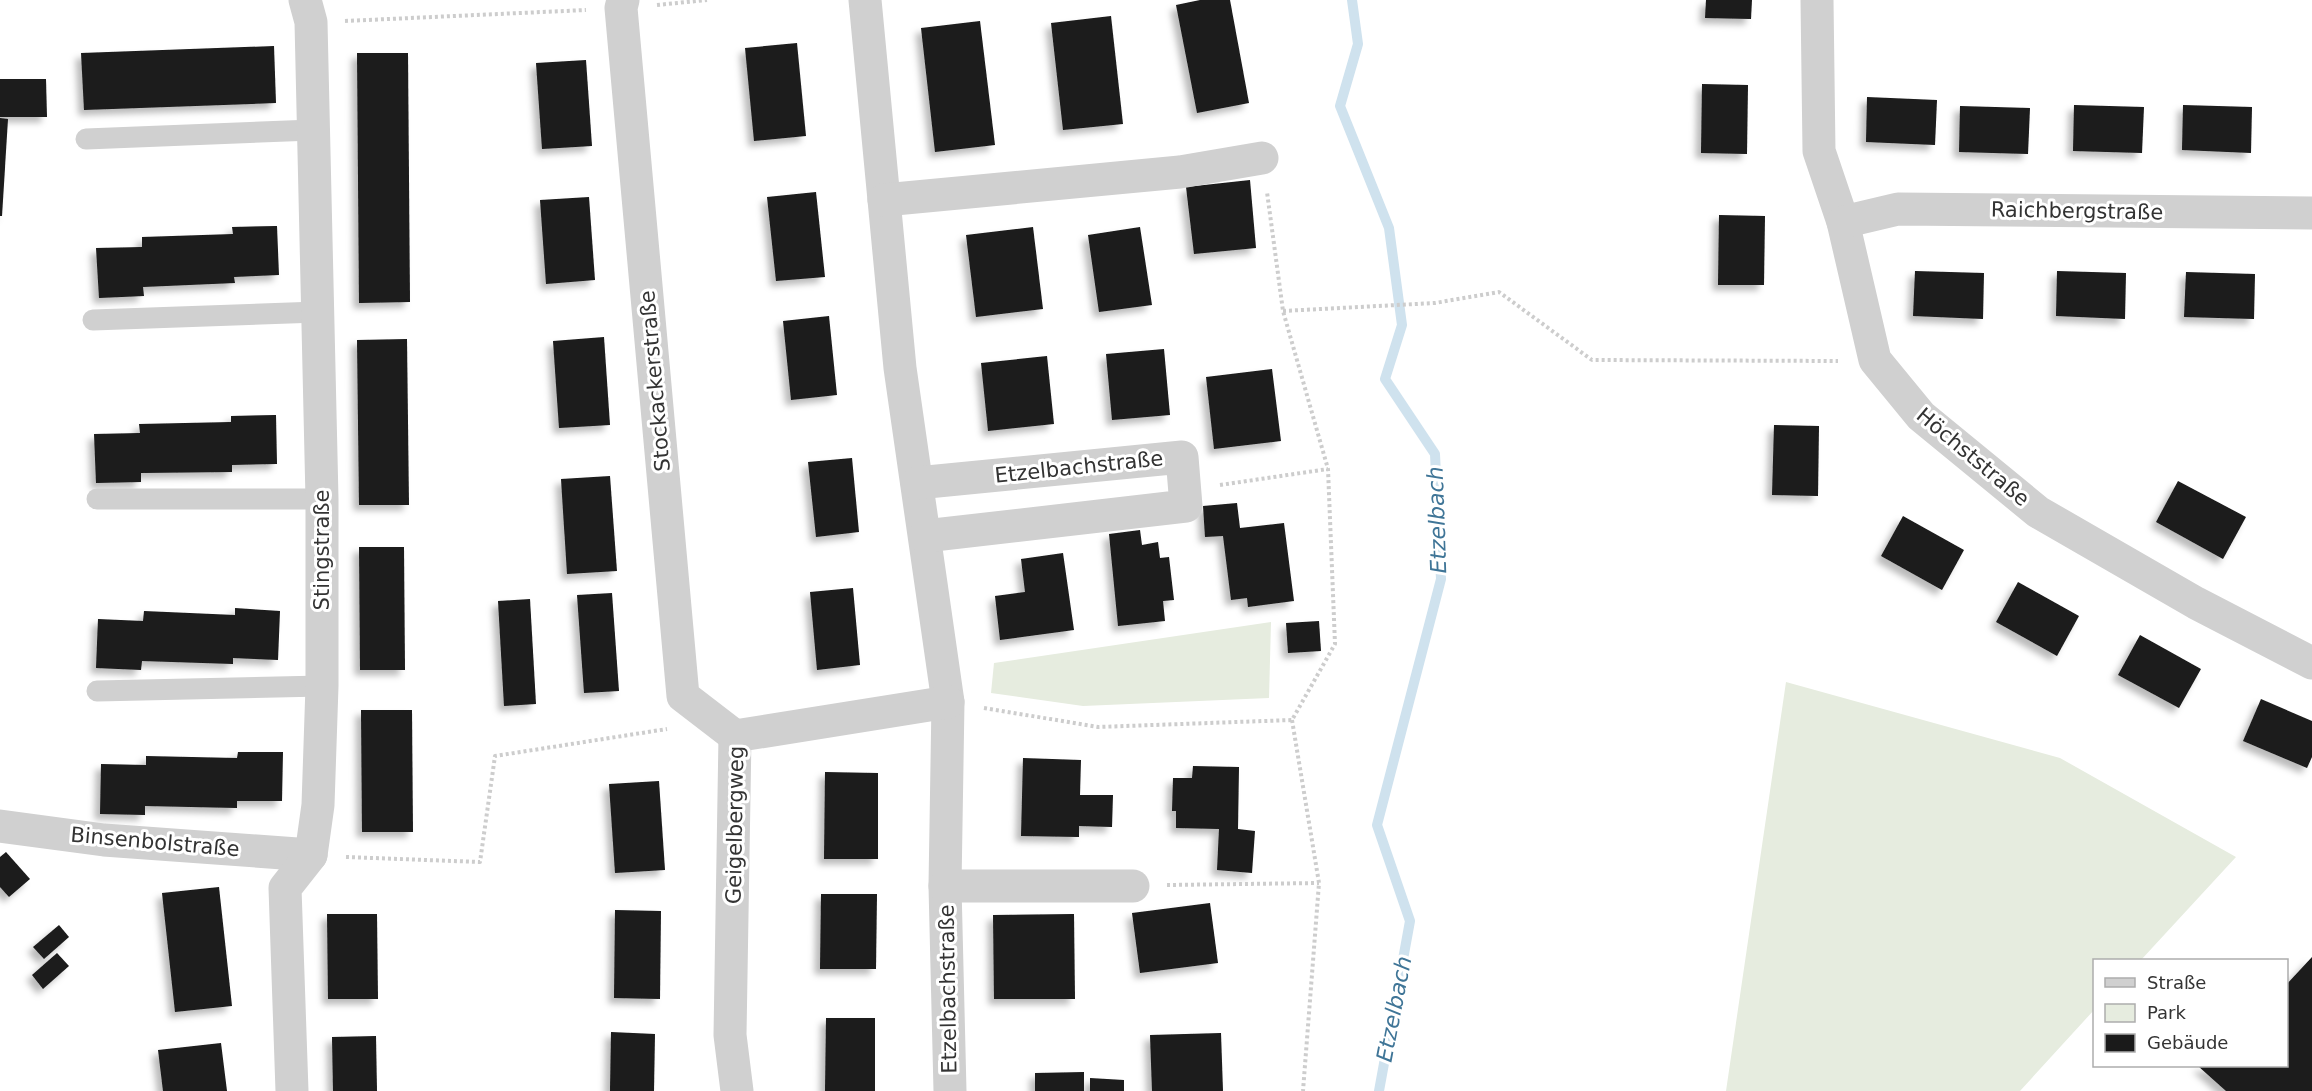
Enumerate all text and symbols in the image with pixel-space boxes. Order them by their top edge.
street label: Raichbergstraße [1991,197,2163,225]
street label: Stockackerstraße [635,289,675,473]
street label: Höchststraße [1912,403,2034,511]
street label: Etzelbachstraße [994,446,1164,488]
water label: Etzelbach [1423,466,1451,574]
street label: Stingstraße [310,490,334,610]
street label: Geigelbergweg [722,746,748,904]
street label: Binsenbolstraße [69,823,241,861]
street label: Etzelbachstraße [935,904,961,1074]
water label: Etzelbach [1372,954,1416,1064]
legend [2093,959,2288,1067]
text: Straße [2147,972,2206,993]
text: Park [2147,1002,2186,1023]
text: Gebäude [2147,1032,2228,1053]

